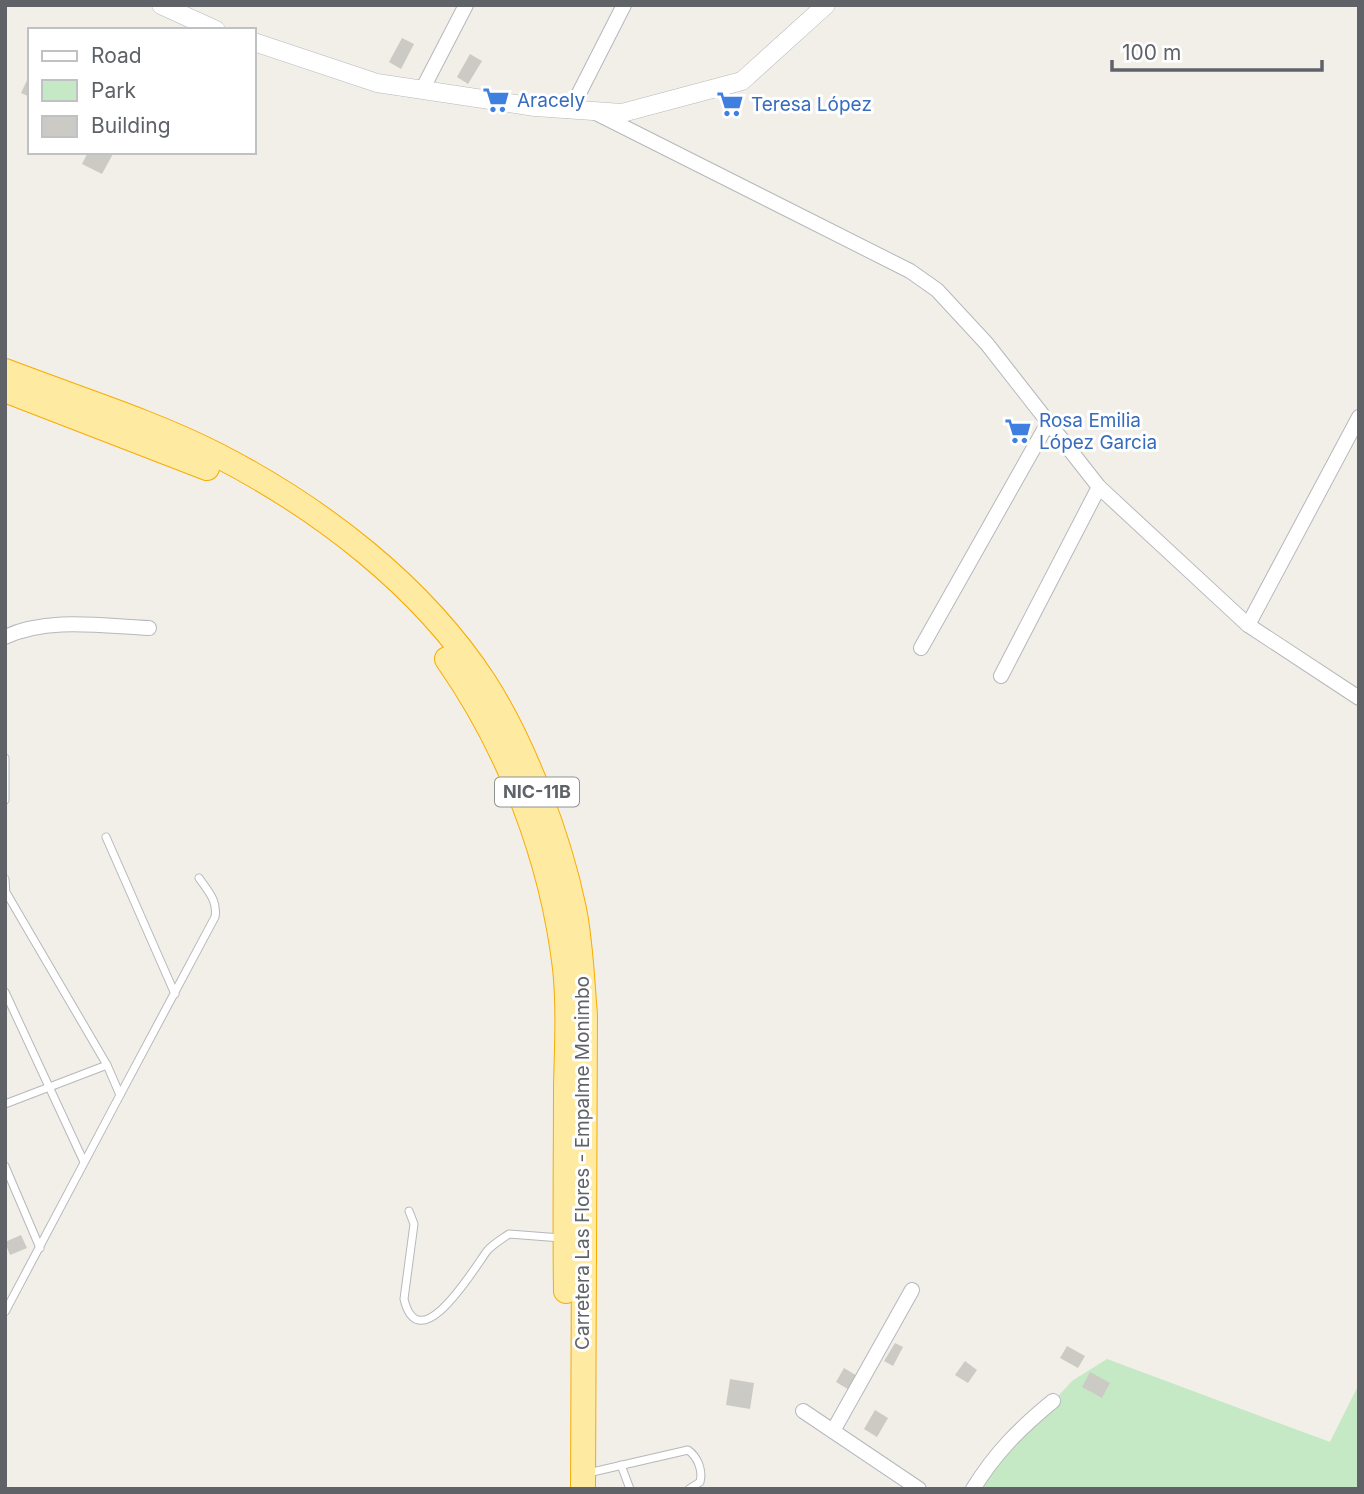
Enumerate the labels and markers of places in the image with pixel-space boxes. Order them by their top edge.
supermarket icon: Aracely [481,85,511,115]
place label: Aracely [517,89,586,112]
supermarket icon: Teresa López [715,89,745,119]
place label: Teresa López [751,93,872,116]
place label: Rosa Emilia López Garcia [1039,409,1157,454]
supermarket icon: Rosa Emilia López Garcia [1003,416,1033,446]

